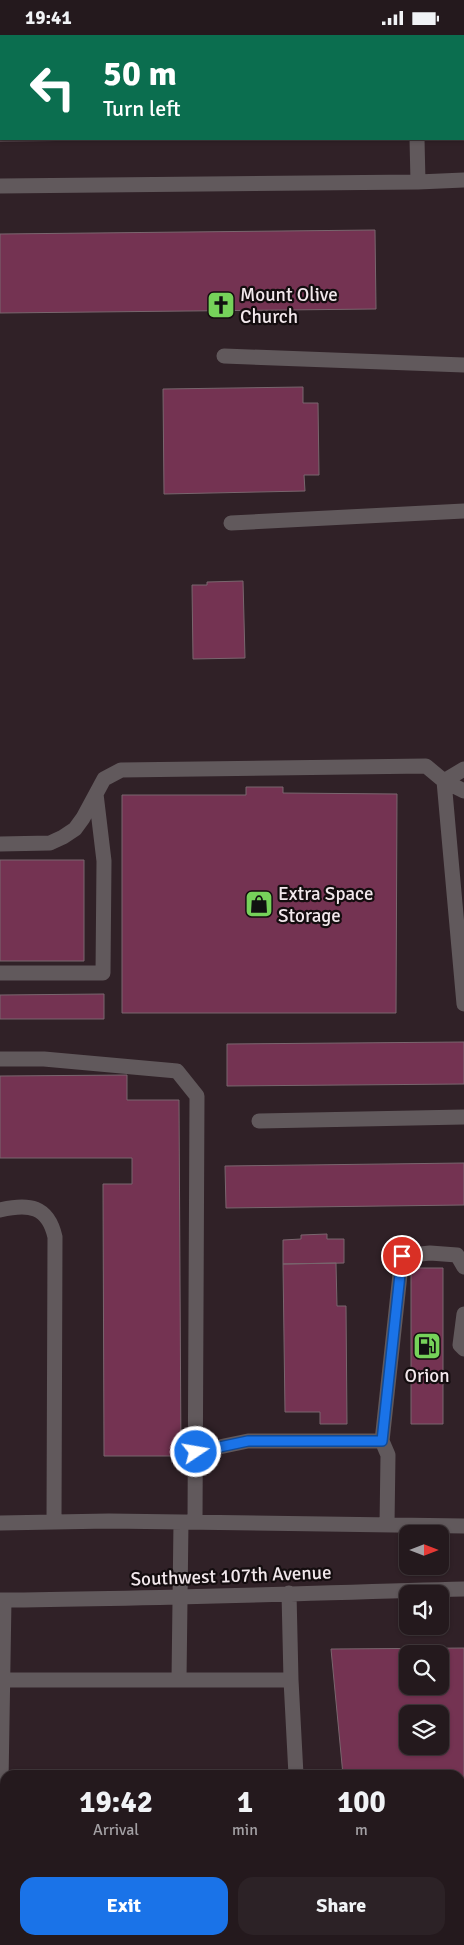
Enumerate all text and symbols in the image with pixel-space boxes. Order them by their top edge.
text: 19:41 [25,6,72,30]
text: 50 m [103,52,177,95]
icon: left [20,55,85,120]
text: Turn left [103,95,181,122]
place label: Mount Olive Church [240,283,338,329]
church icon: Mount Olive Church [206,290,236,320]
place label: Extra Space Storage [278,882,373,928]
shop icon: Extra Space Storage [244,889,274,919]
pin [381,1235,423,1277]
icon: arrive [388,1242,416,1270]
fuel station icon: Orion [412,1331,442,1361]
place label: Orion [404,1364,450,1388]
position arrow [169,1425,221,1477]
north arrow [399,1525,449,1575]
map controls [399,1525,449,1755]
street label: Southwest 107th Avenue [130,1560,332,1592]
button: sound [399,1585,449,1635]
button: search [399,1645,449,1695]
button: layers [399,1705,449,1755]
text: 19:42 [79,1784,153,1821]
text: 1 [237,1784,253,1821]
text: 100 [337,1784,386,1821]
text: Arrival [93,1820,139,1840]
text: min [232,1820,258,1840]
text: m [355,1820,368,1840]
button: Exit [20,1877,228,1935]
button: Share [238,1877,445,1935]

